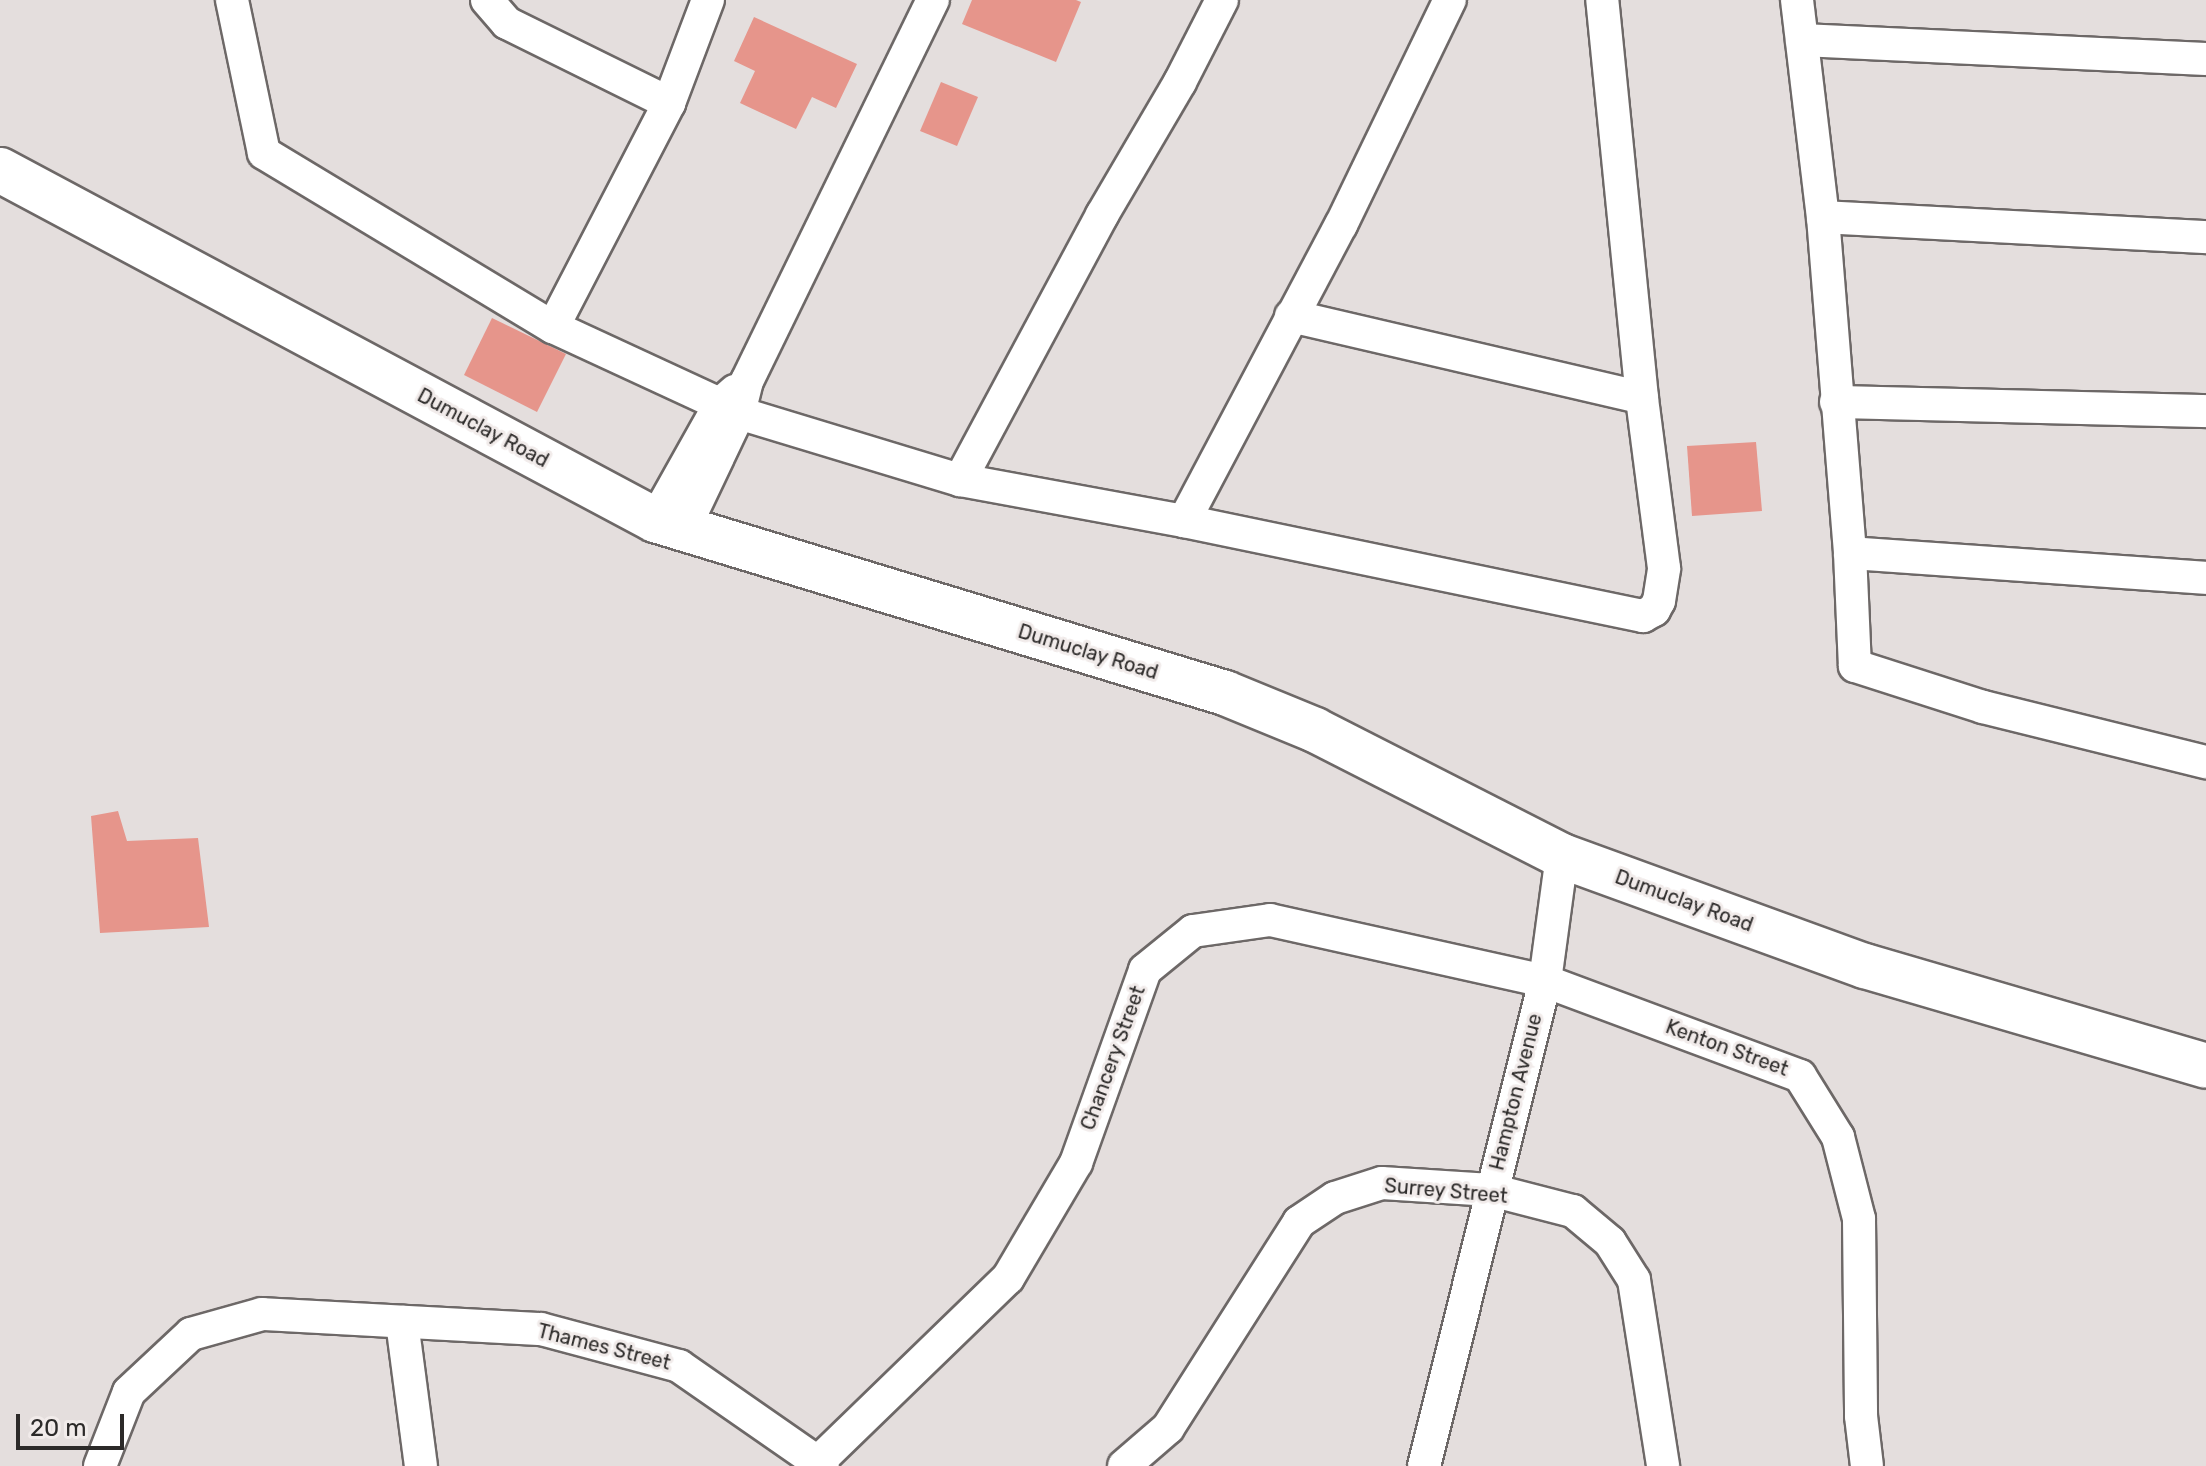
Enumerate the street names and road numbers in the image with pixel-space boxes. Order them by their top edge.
street label: Dumuclay Road [413,383,553,473]
street label: Dumuclay Road [1015,619,1161,685]
street label: Dumuclay Road [1611,865,1757,937]
street label: Chancery Street [1076,982,1150,1134]
street label: Hampton Avenue [1485,1011,1547,1173]
street label: Kenton Street [1662,1015,1792,1081]
street label: Surrey Street [1383,1174,1509,1208]
street label: Thames Street [535,1319,673,1375]

